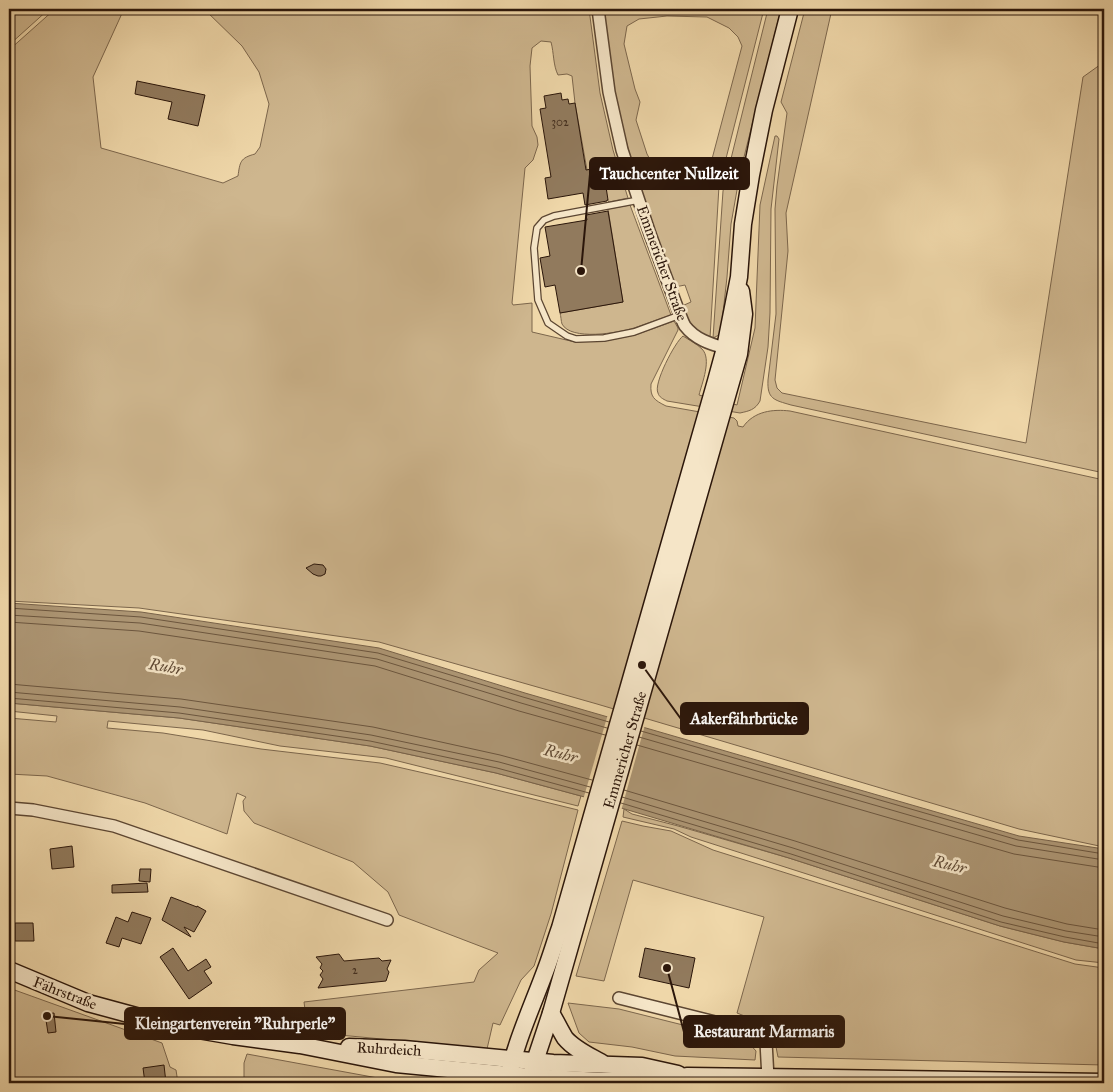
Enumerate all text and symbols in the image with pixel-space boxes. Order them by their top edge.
house number: 302 [551,115,569,129]
callout: Tauchcenter Nullzeit [590,158,749,189]
text: Tauchcenter Nullzeit [598,164,739,183]
street label: Emmericher Straße [633,203,691,323]
water label: Ruhr [147,654,185,679]
street label: Emmericher Straße [600,689,650,811]
callout: Aakerfährbrücke [681,703,808,734]
text: Aakerfährbrücke [689,709,798,728]
water label: Ruhr [541,740,581,767]
water label: Ruhr [930,851,970,878]
house number: 2 [352,963,358,977]
street label: Fährstraße [31,973,99,1013]
callout: Kleingartenverein "Ruhrperle" [125,1008,345,1039]
text: Kleingartenverein "Ruhrperle" [135,1014,336,1034]
callout: Restaurant Marmaris [684,1016,844,1047]
text: Restaurant Marmaris [694,1022,835,1041]
street label: Ruhrdeich [356,1038,422,1060]

